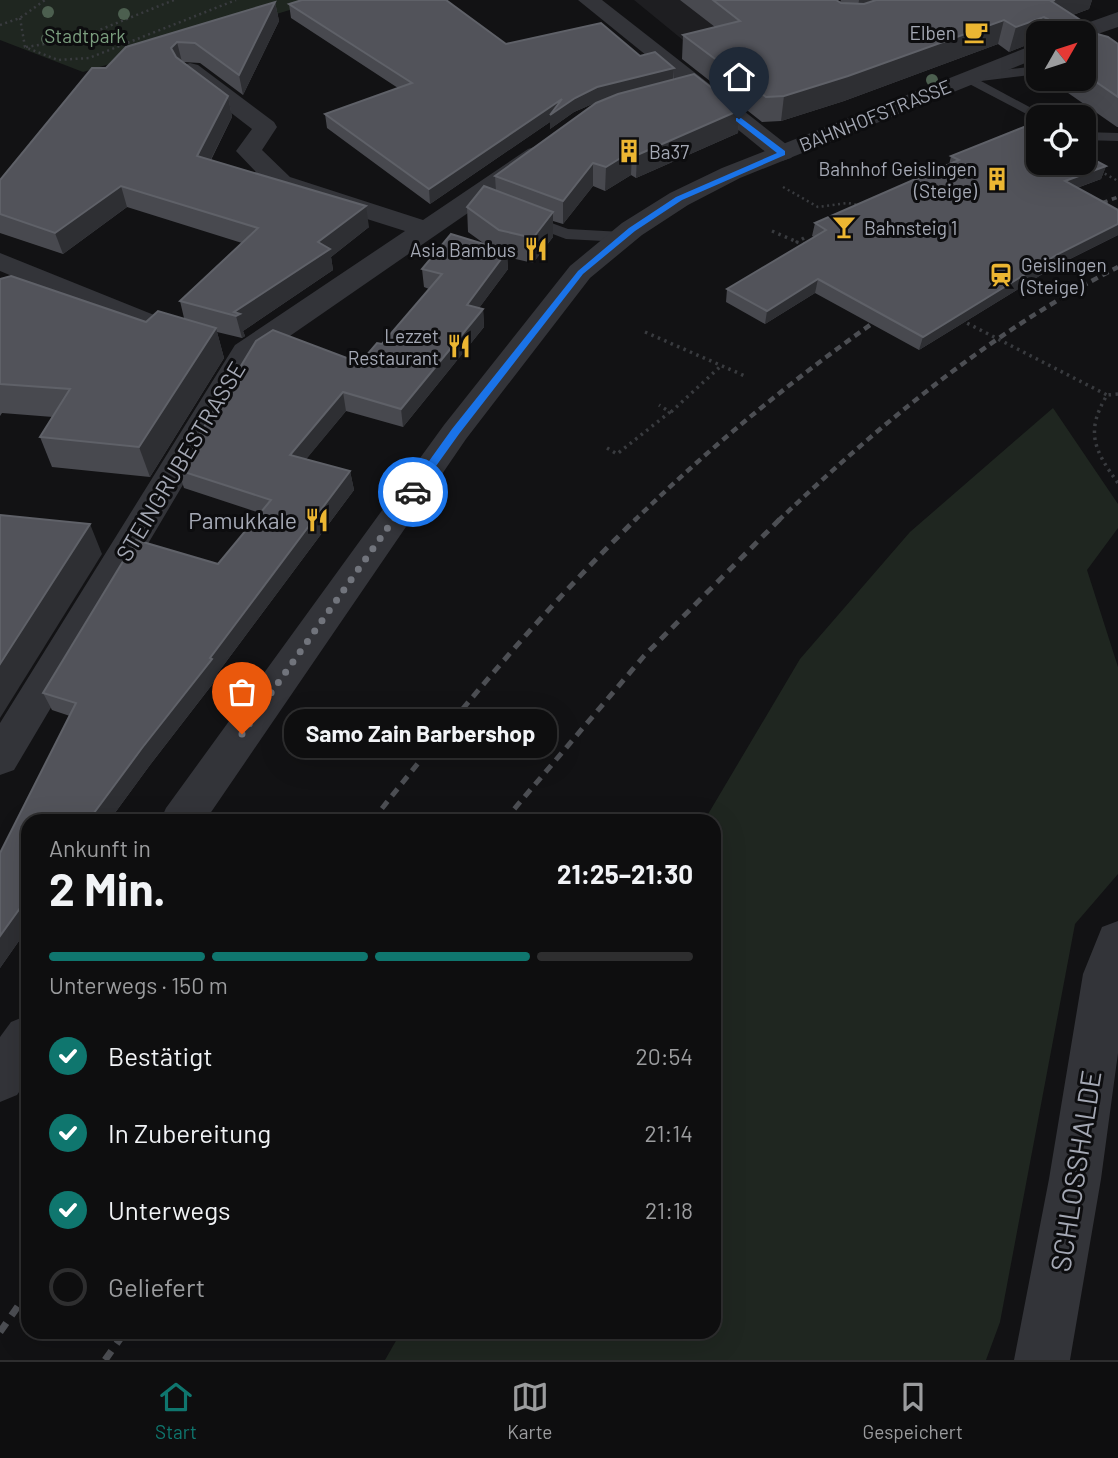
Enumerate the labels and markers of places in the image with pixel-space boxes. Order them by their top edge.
cafe icon: Elben [962,18,990,46]
place label: Elben [910,21,956,44]
pin [709,47,769,119]
building icon: Ba37 [615,137,643,165]
place label: Ba37 [649,140,689,163]
place label: Bahnhof Geislingen (Steige) [818,157,978,202]
building icon: Bahnhof Geislingen (Steige) [983,165,1011,193]
bar icon: Bahnsteig 1 [830,213,858,241]
place label: Bahnsteig 1 [864,216,957,239]
restaurant icon: Asia Bambus [522,235,550,263]
place label: Asia Bambus [410,238,516,261]
place label: Geislingen (Steige) [1020,253,1107,298]
station icon: Geislingen (Steige) [987,261,1015,289]
place label: Lezzet Restaurant [348,324,439,369]
restaurant icon: Lezzet Restaurant [445,332,473,360]
place label: Pamukkale [188,506,297,534]
restaurant icon: Pamukkale [303,506,331,534]
pin [212,662,272,734]
callout: Samo Zain Barbershop [284,710,557,758]

